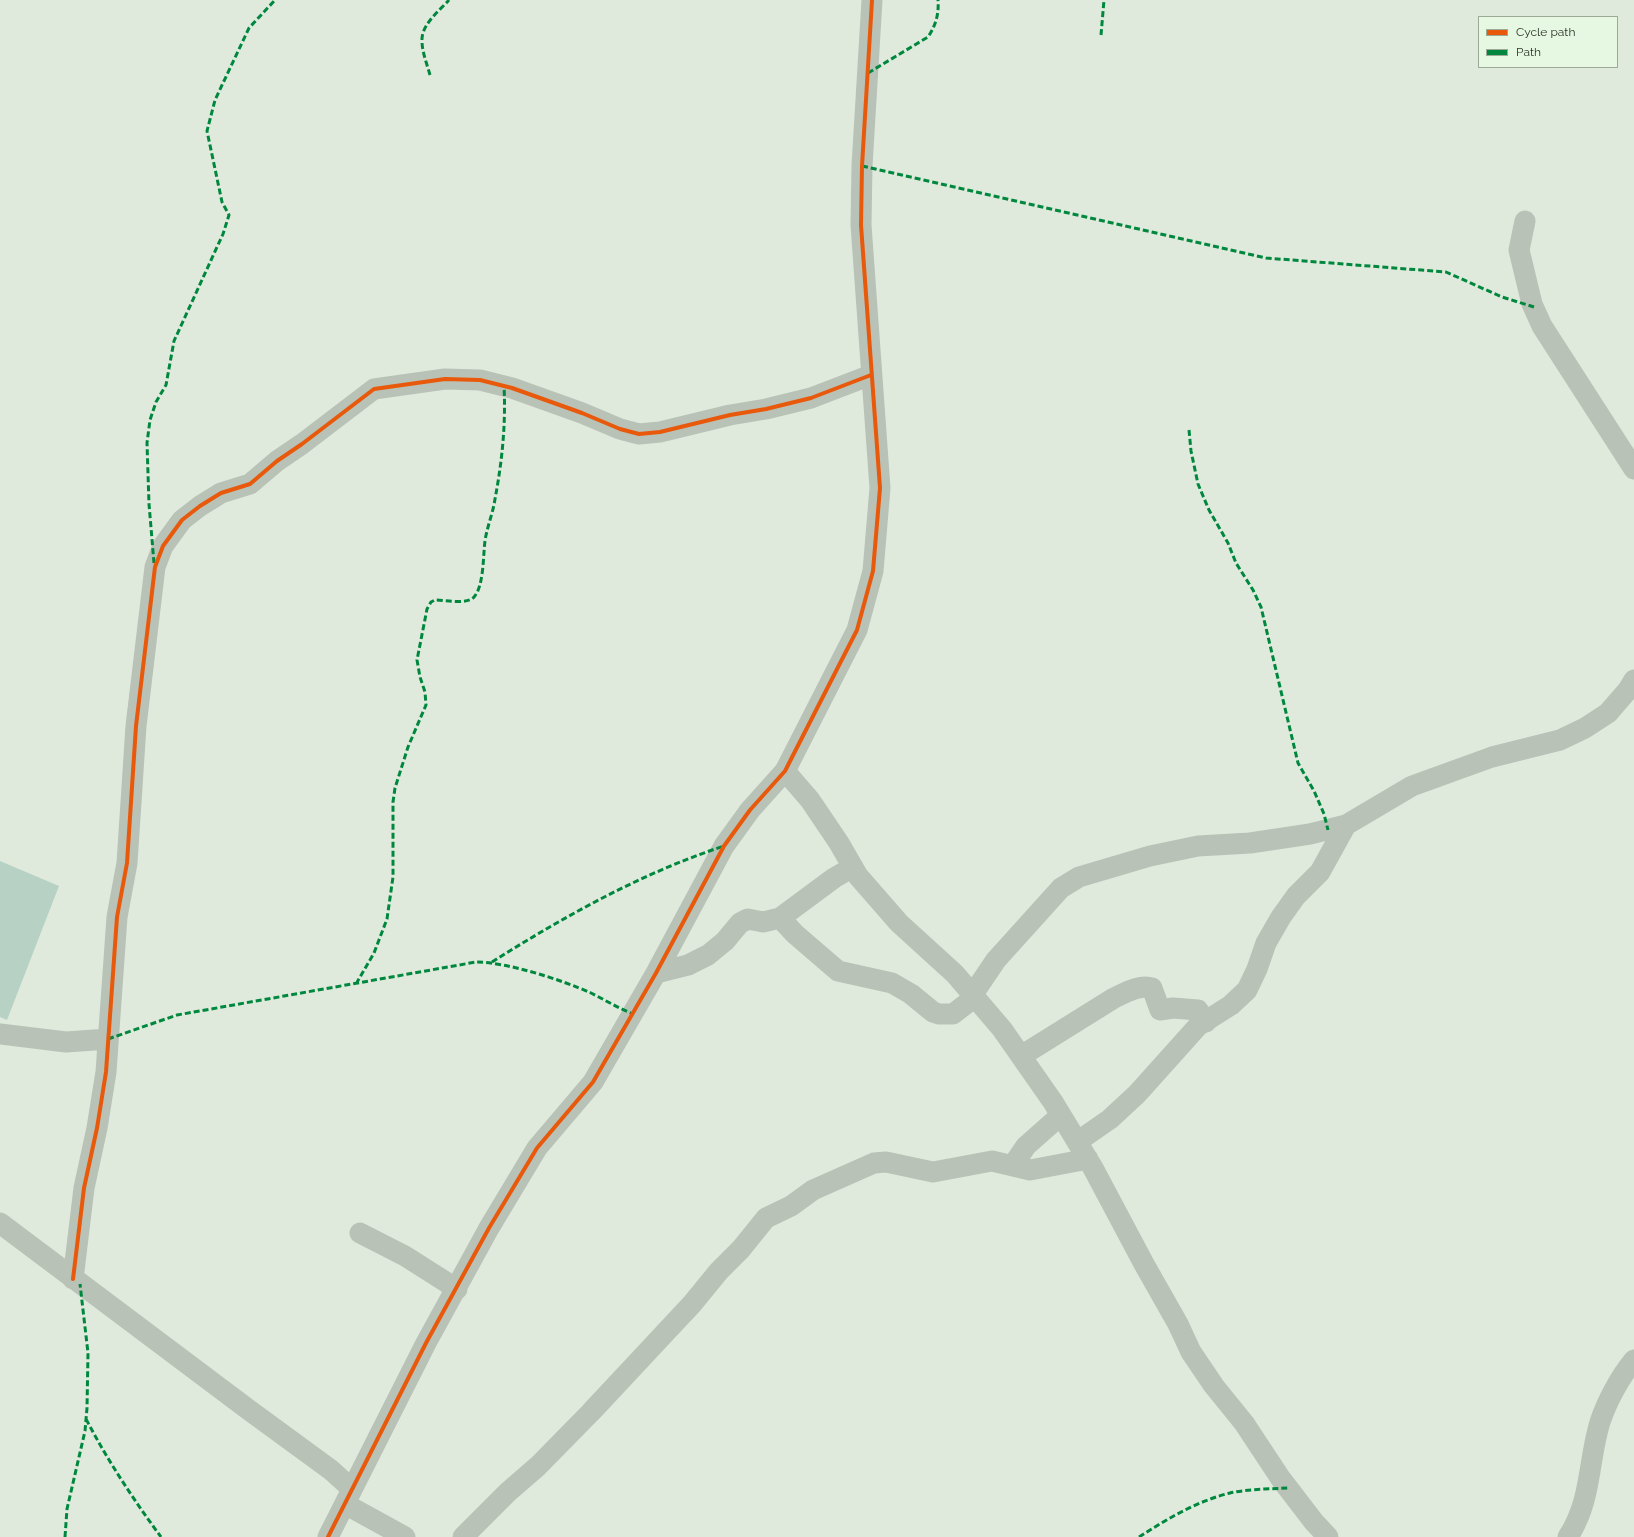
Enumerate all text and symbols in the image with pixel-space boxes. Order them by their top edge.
legend [1478,16,1618,68]
text: Cycle path [1516,25,1575,39]
text: Path [1516,45,1541,59]

